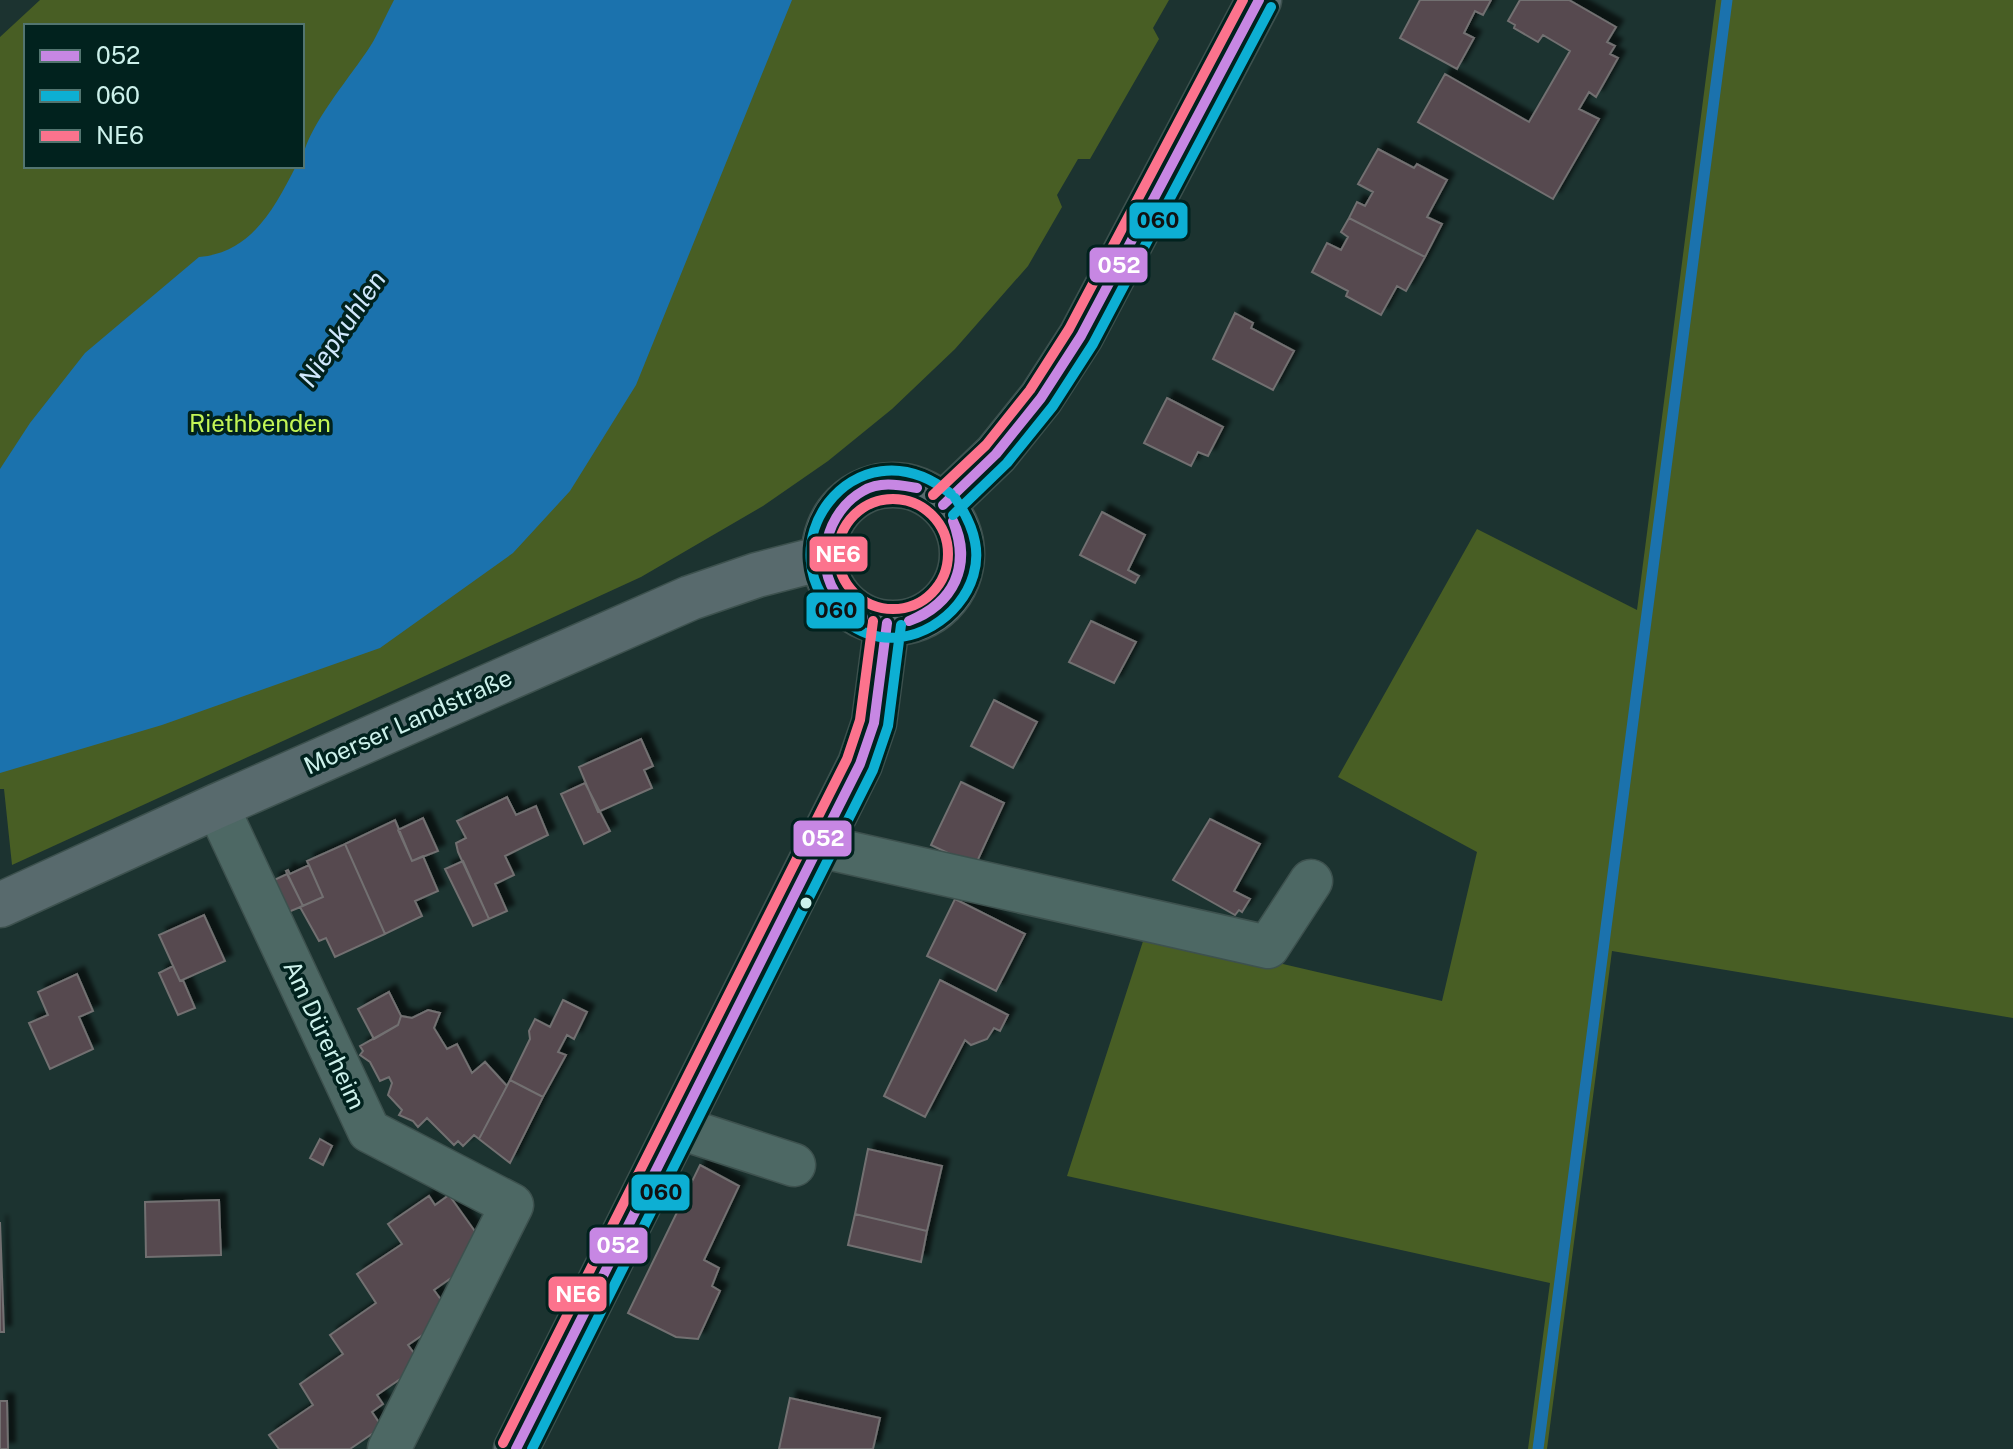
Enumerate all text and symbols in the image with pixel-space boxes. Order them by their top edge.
legend [24,24,304,168]
text: 052 [96,41,140,69]
text: 060 [96,81,140,109]
text: NE6 [96,121,144,149]
line badge: 060 [1128,201,1189,240]
text: 060 [1137,207,1179,233]
line badge: 052 [1088,246,1149,284]
text: 052 [1098,252,1141,278]
water label: Niepkuhlen [291,265,392,393]
park label: Riethbenden [189,409,331,437]
line badge: NE6 [808,535,869,573]
text: NE6 [815,541,861,567]
line badge: 060 [805,591,866,630]
text: 060 [815,597,857,623]
street label: Moerser Landstraße [299,663,516,780]
line badge: 052 [792,819,853,858]
text: 052 [802,825,845,851]
unlabelled marker [798,895,814,911]
street label: Am Dürerheim [278,956,372,1113]
line badge: 060 [630,1173,691,1212]
text: 060 [640,1179,682,1205]
line badge: 052 [588,1226,649,1265]
text: 052 [597,1232,640,1258]
line badge: NE6 [547,1275,608,1313]
text: NE6 [555,1281,601,1307]

